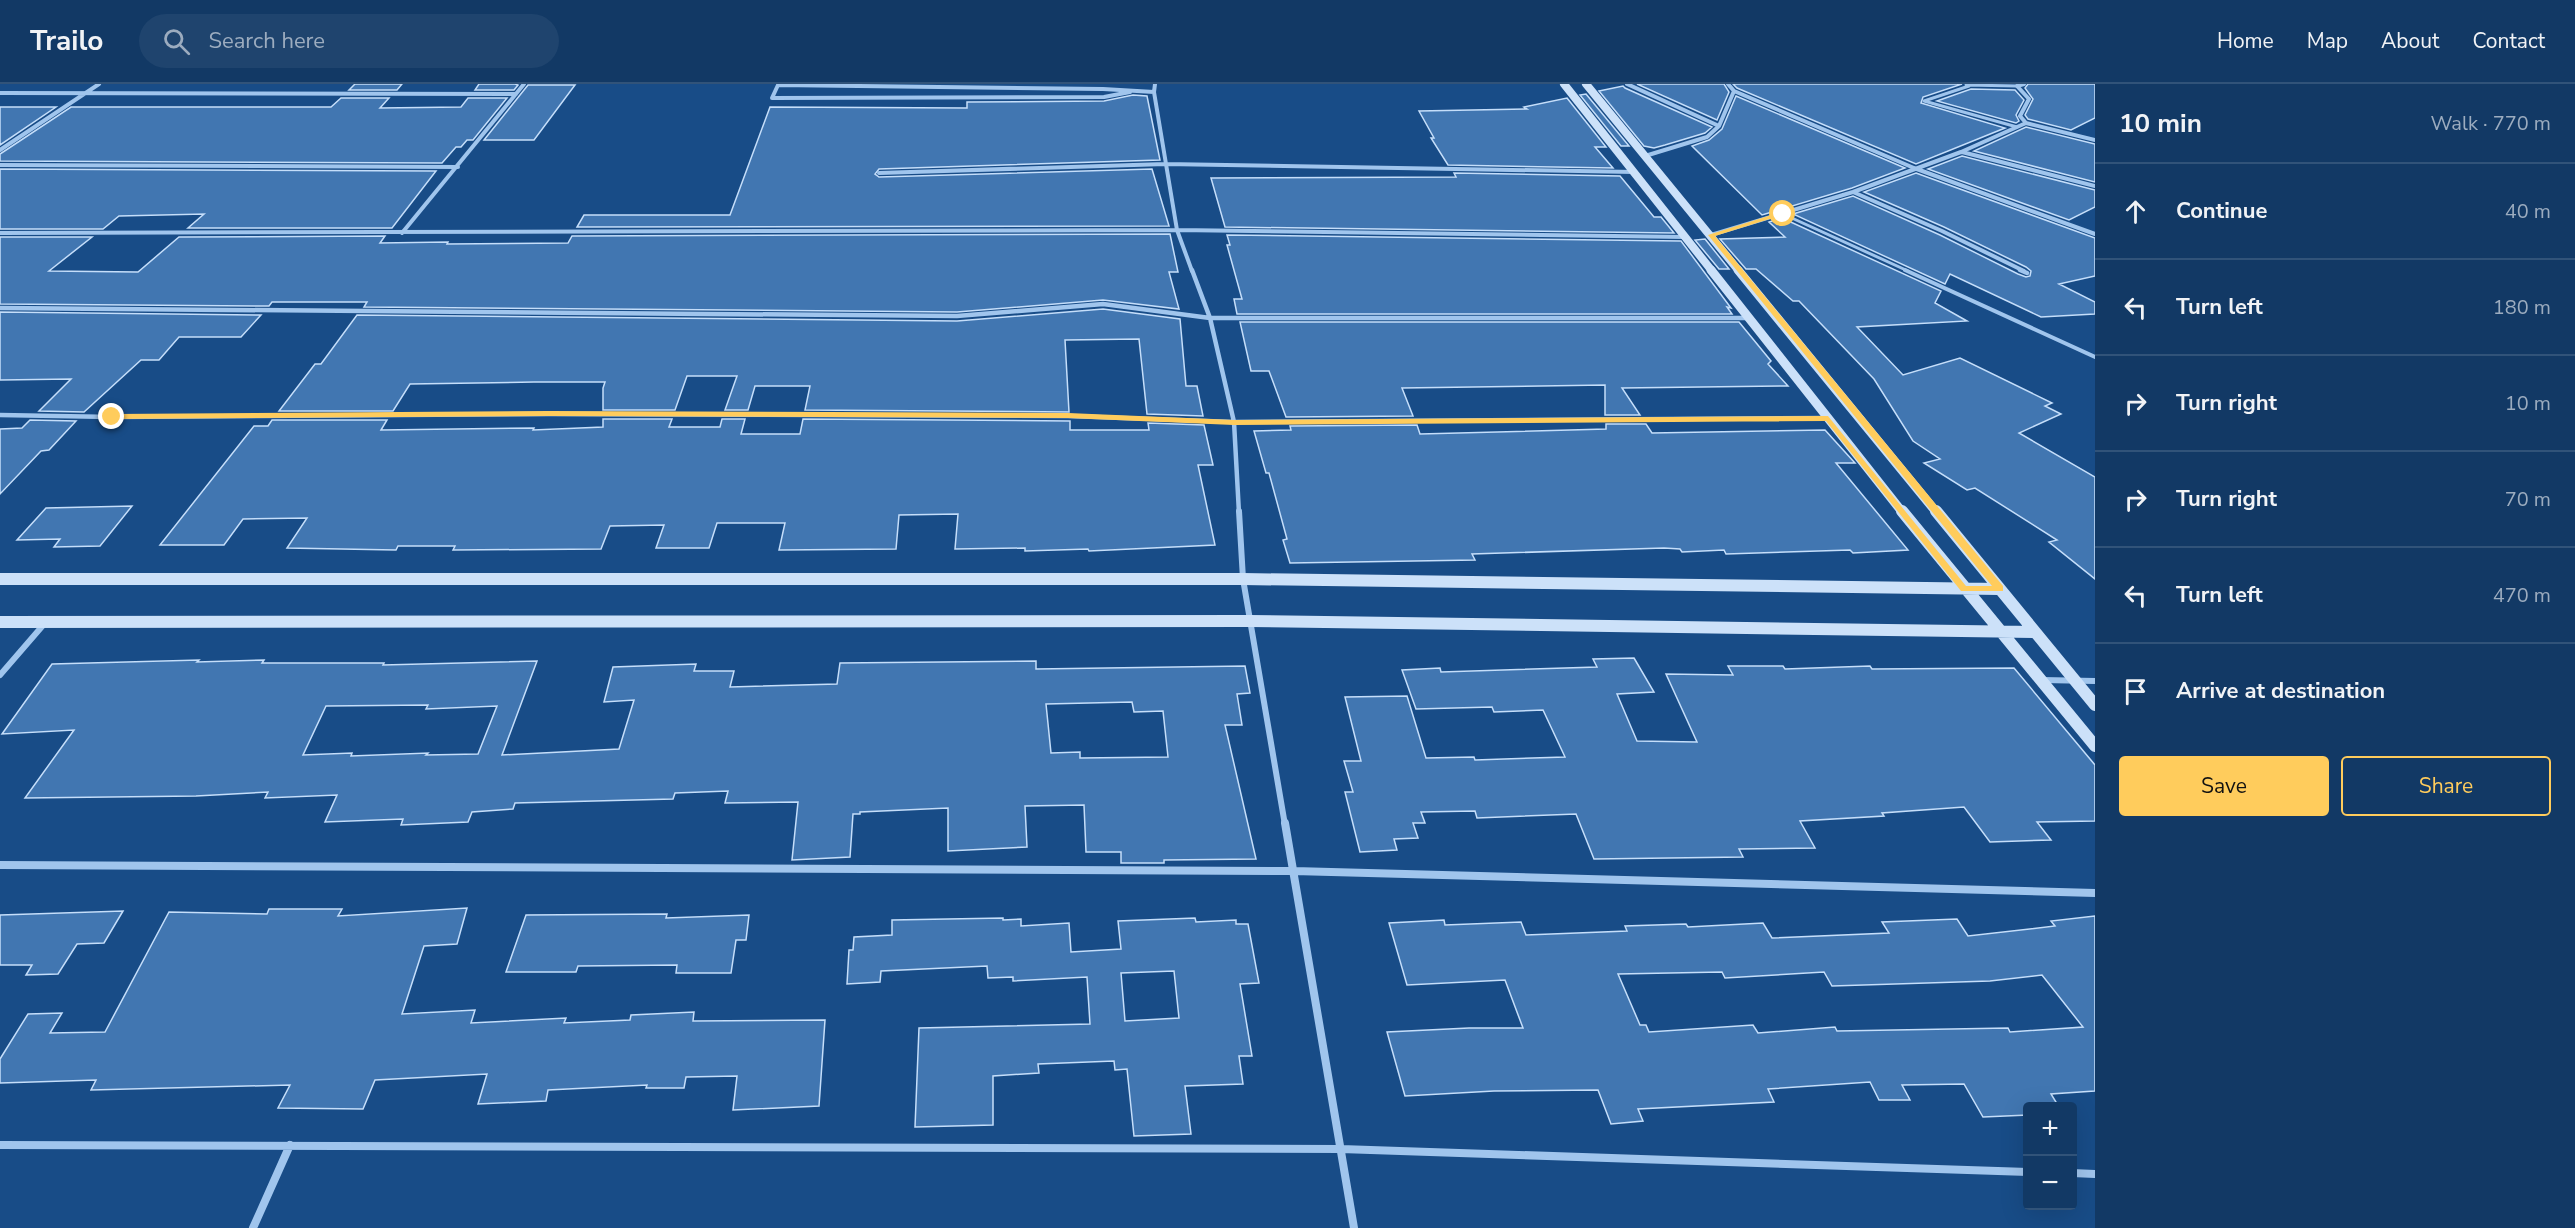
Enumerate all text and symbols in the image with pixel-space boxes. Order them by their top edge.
search box [139,14,559,68]
text: Trailo [30,22,103,60]
icon: search [160,25,193,58]
text: Search here [208,26,325,56]
text: Home [2217,27,2274,55]
text: Map [2307,27,2348,55]
text: About [2381,27,2439,55]
text: Contact [2472,27,2545,55]
text: 10 min [2119,106,2202,141]
text: Walk · 770 m [2431,110,2551,137]
icon: ahead [2119,195,2152,228]
text: Continue [2176,196,2267,226]
text: 40 m [2505,198,2551,225]
route start [1769,200,1795,226]
icon: left [2119,291,2152,324]
text: Turn left [2176,292,2263,322]
text: 180 m [2493,294,2551,321]
icon: right [2119,387,2152,420]
text: Turn right [2176,388,2277,418]
text: 10 m [2505,390,2551,417]
route end [98,403,124,429]
icon: right [2119,483,2152,516]
text: Turn right [2176,484,2277,514]
text: 70 m [2505,486,2551,513]
icon: left [2119,579,2152,612]
text: Turn left [2176,580,2263,610]
text: 470 m [2493,582,2551,609]
icon: arrive [2119,675,2152,708]
text: Arrive at destination [2176,676,2385,706]
button: Save [2119,756,2329,816]
button: Share [2341,756,2551,816]
map controls [2023,1102,2077,1210]
button: + [2023,1102,2077,1156]
button: − [2023,1156,2077,1210]

